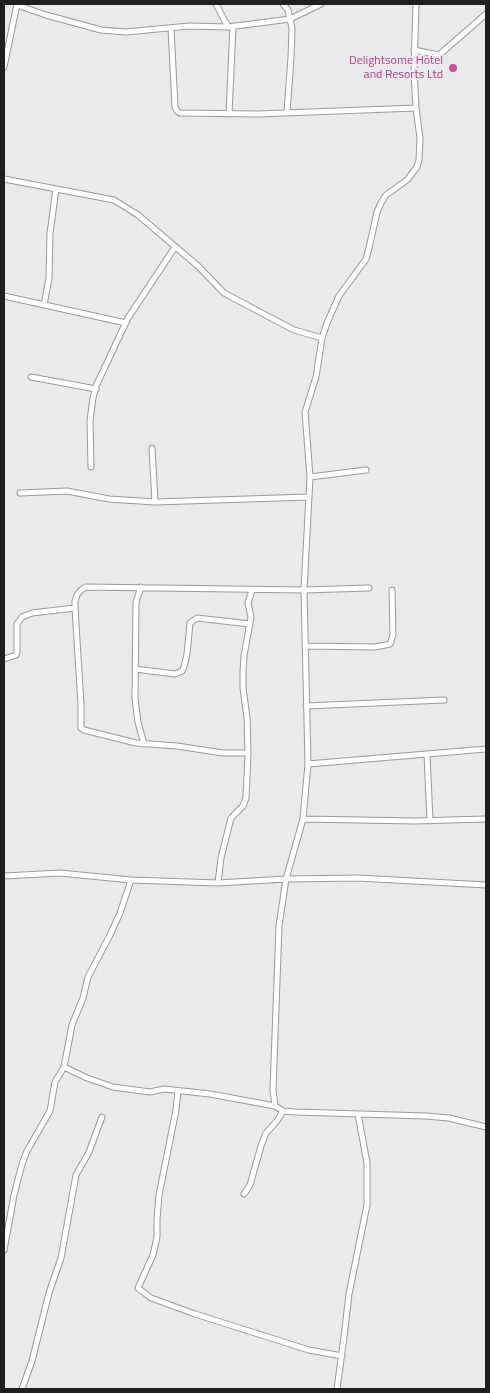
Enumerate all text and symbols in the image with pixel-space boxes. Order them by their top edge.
place label: Delightsome Hotel and Resorts Ltd [349,54,443,82]
marker: Delightsome Hotel and Resorts Ltd [447,62,459,74]

